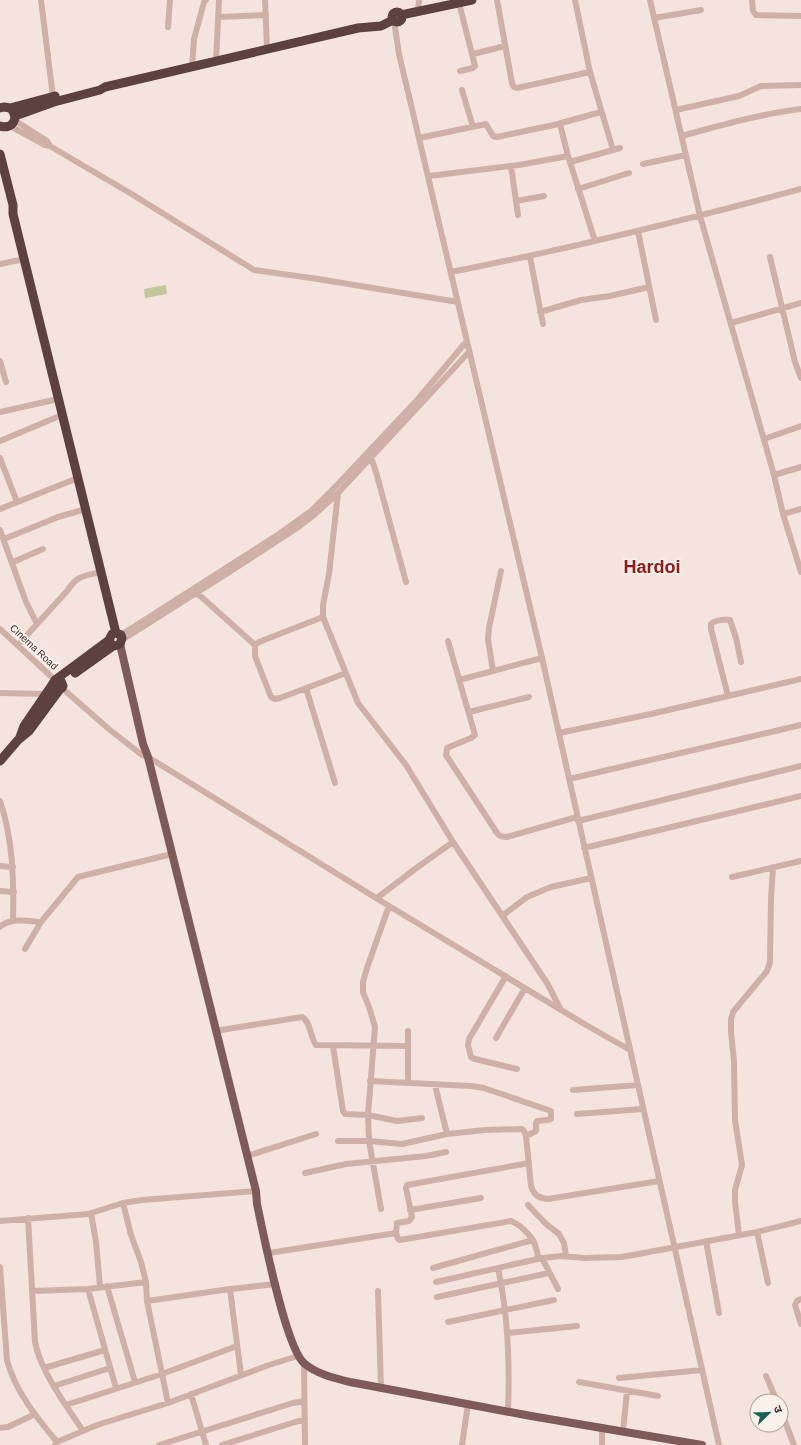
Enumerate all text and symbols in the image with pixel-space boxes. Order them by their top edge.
district label: Hardoi [623,557,681,577]
street label: Cinema Road [8,622,60,672]
north arrow [749,1393,789,1433]
text: उ [771,1404,785,1415]

